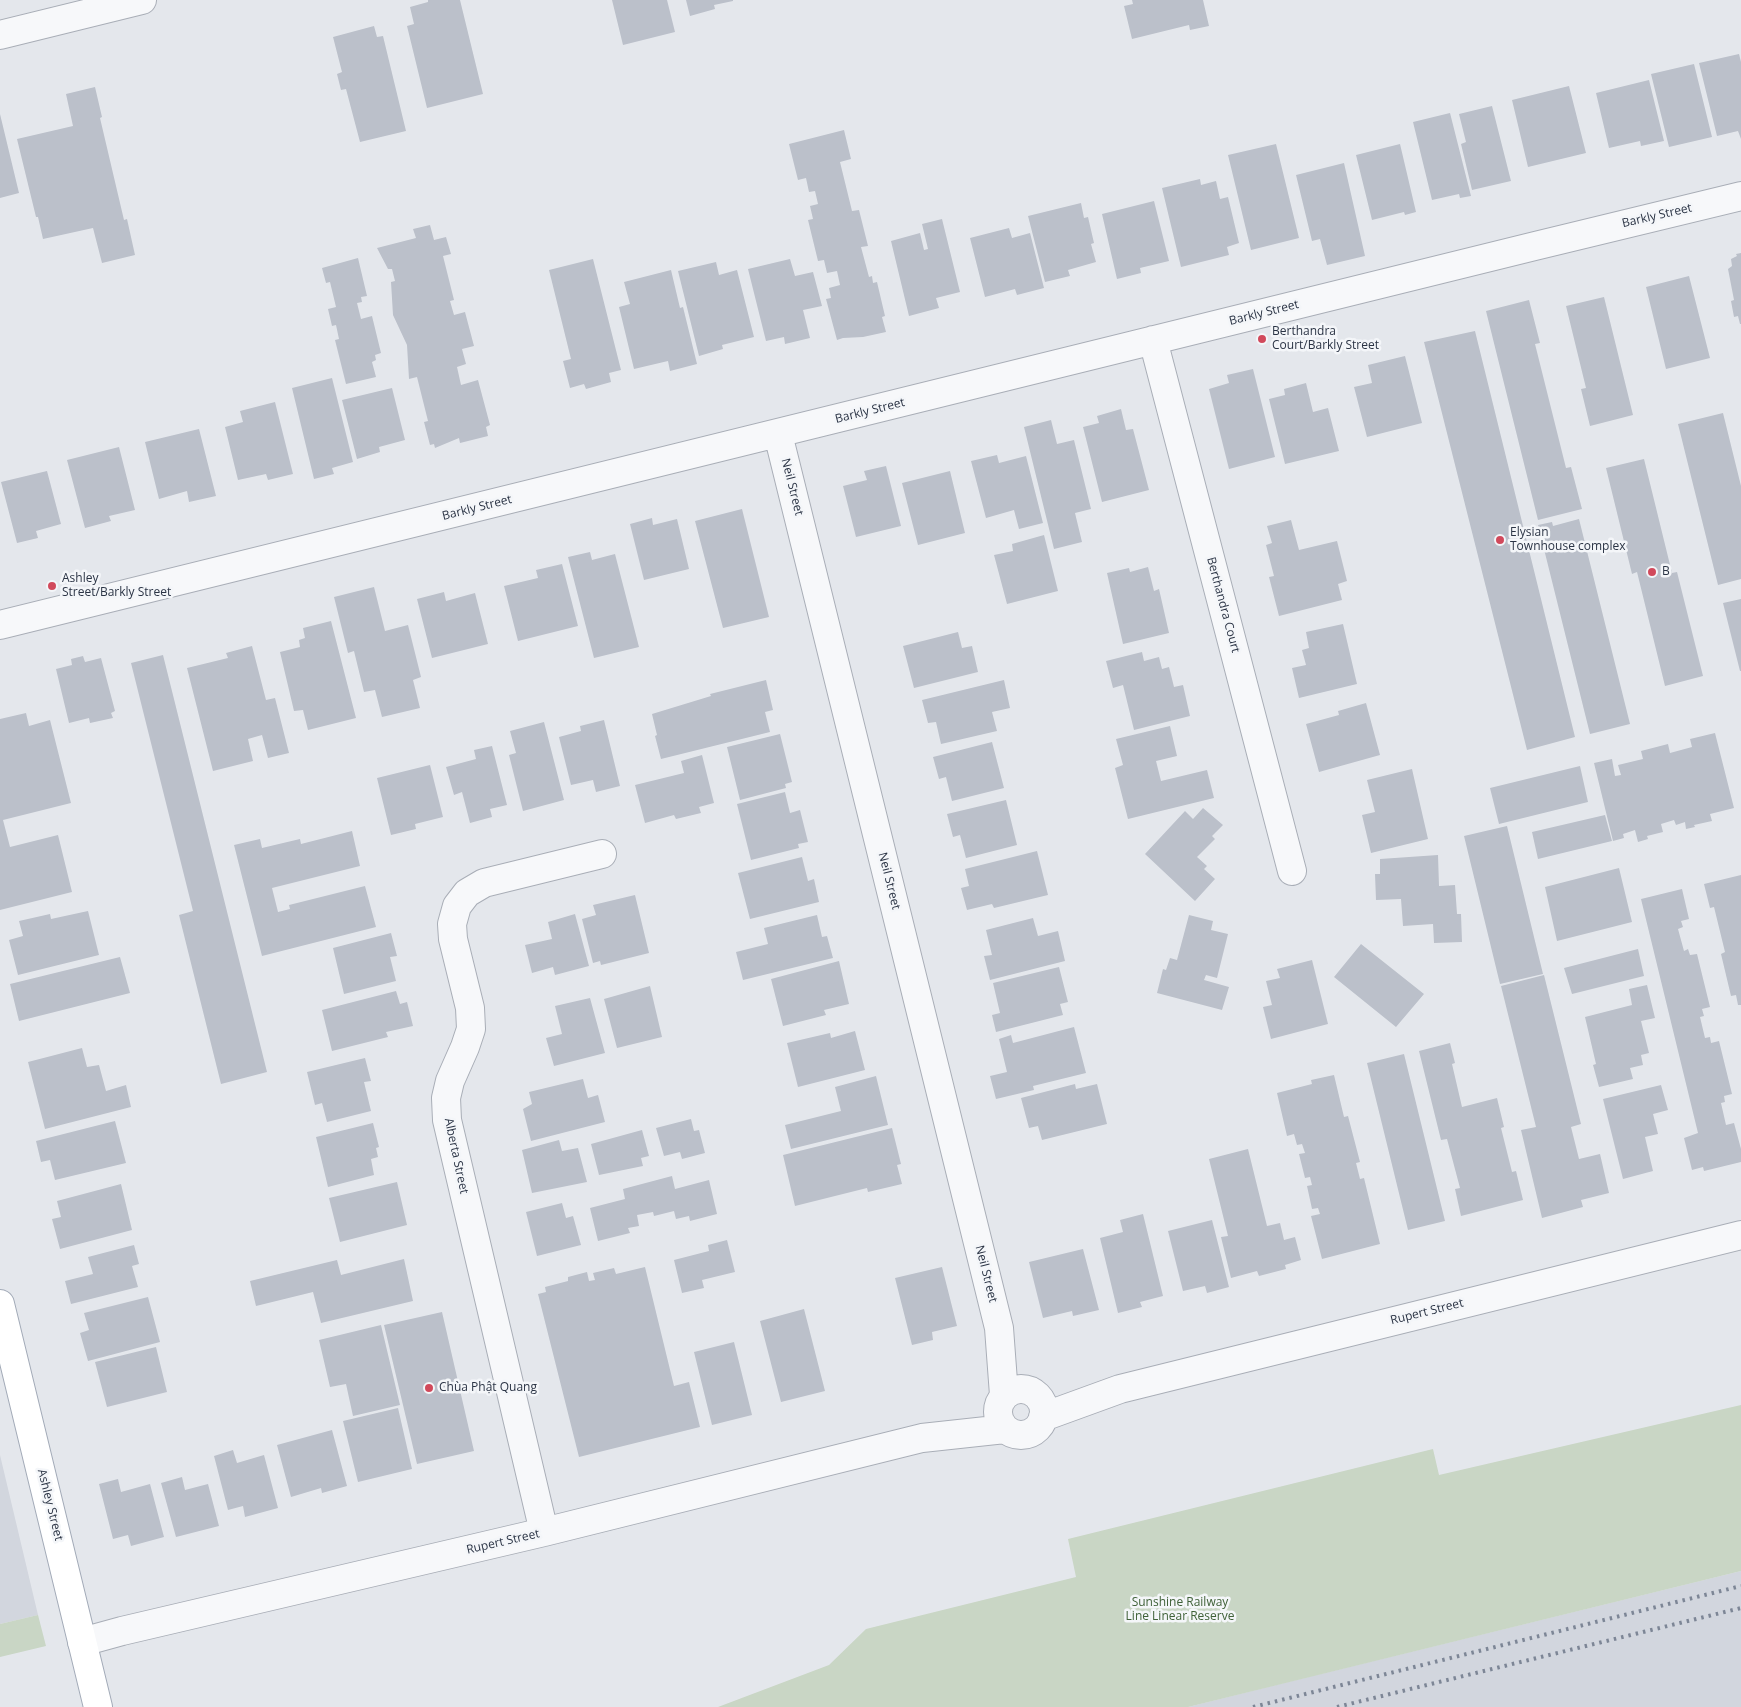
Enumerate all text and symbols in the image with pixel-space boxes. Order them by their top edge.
street label: Barkly Street [1621,201,1693,231]
street label: Barkly Street [1228,297,1300,329]
place label: Berthandra Court/Barkly Street [1272,325,1379,353]
marker: Berthandra Court/Barkly Street [1256,333,1268,345]
street label: Barkly Street [834,395,906,427]
street label: Neil Street [778,457,806,517]
street label: Barkly Street [441,492,513,524]
place label: Elysian Townhouse complex [1510,526,1625,554]
marker: Elysian Townhouse complex [1494,534,1506,546]
street label: Berthandra Court [1203,556,1243,654]
place label: B [1662,565,1670,579]
marker: B [1646,566,1658,578]
place label: Ashley Street/Barkly Street [62,572,171,600]
marker: Ashley Street/Barkly Street [46,580,58,592]
street label: Neil Street [875,851,903,911]
street label: Alberta Street [441,1117,471,1195]
street label: Neil Street [972,1244,1000,1304]
street label: Rupert Street [1389,1296,1465,1328]
place label: Chùa Phật Quang [439,1381,537,1395]
marker: Chùa Phật Quang [423,1382,435,1394]
street label: Ashley Street [34,1468,66,1542]
street label: Rupert Street [465,1527,541,1557]
park label: Sunshine Railway Line Linear Reserve [1126,1596,1234,1624]

